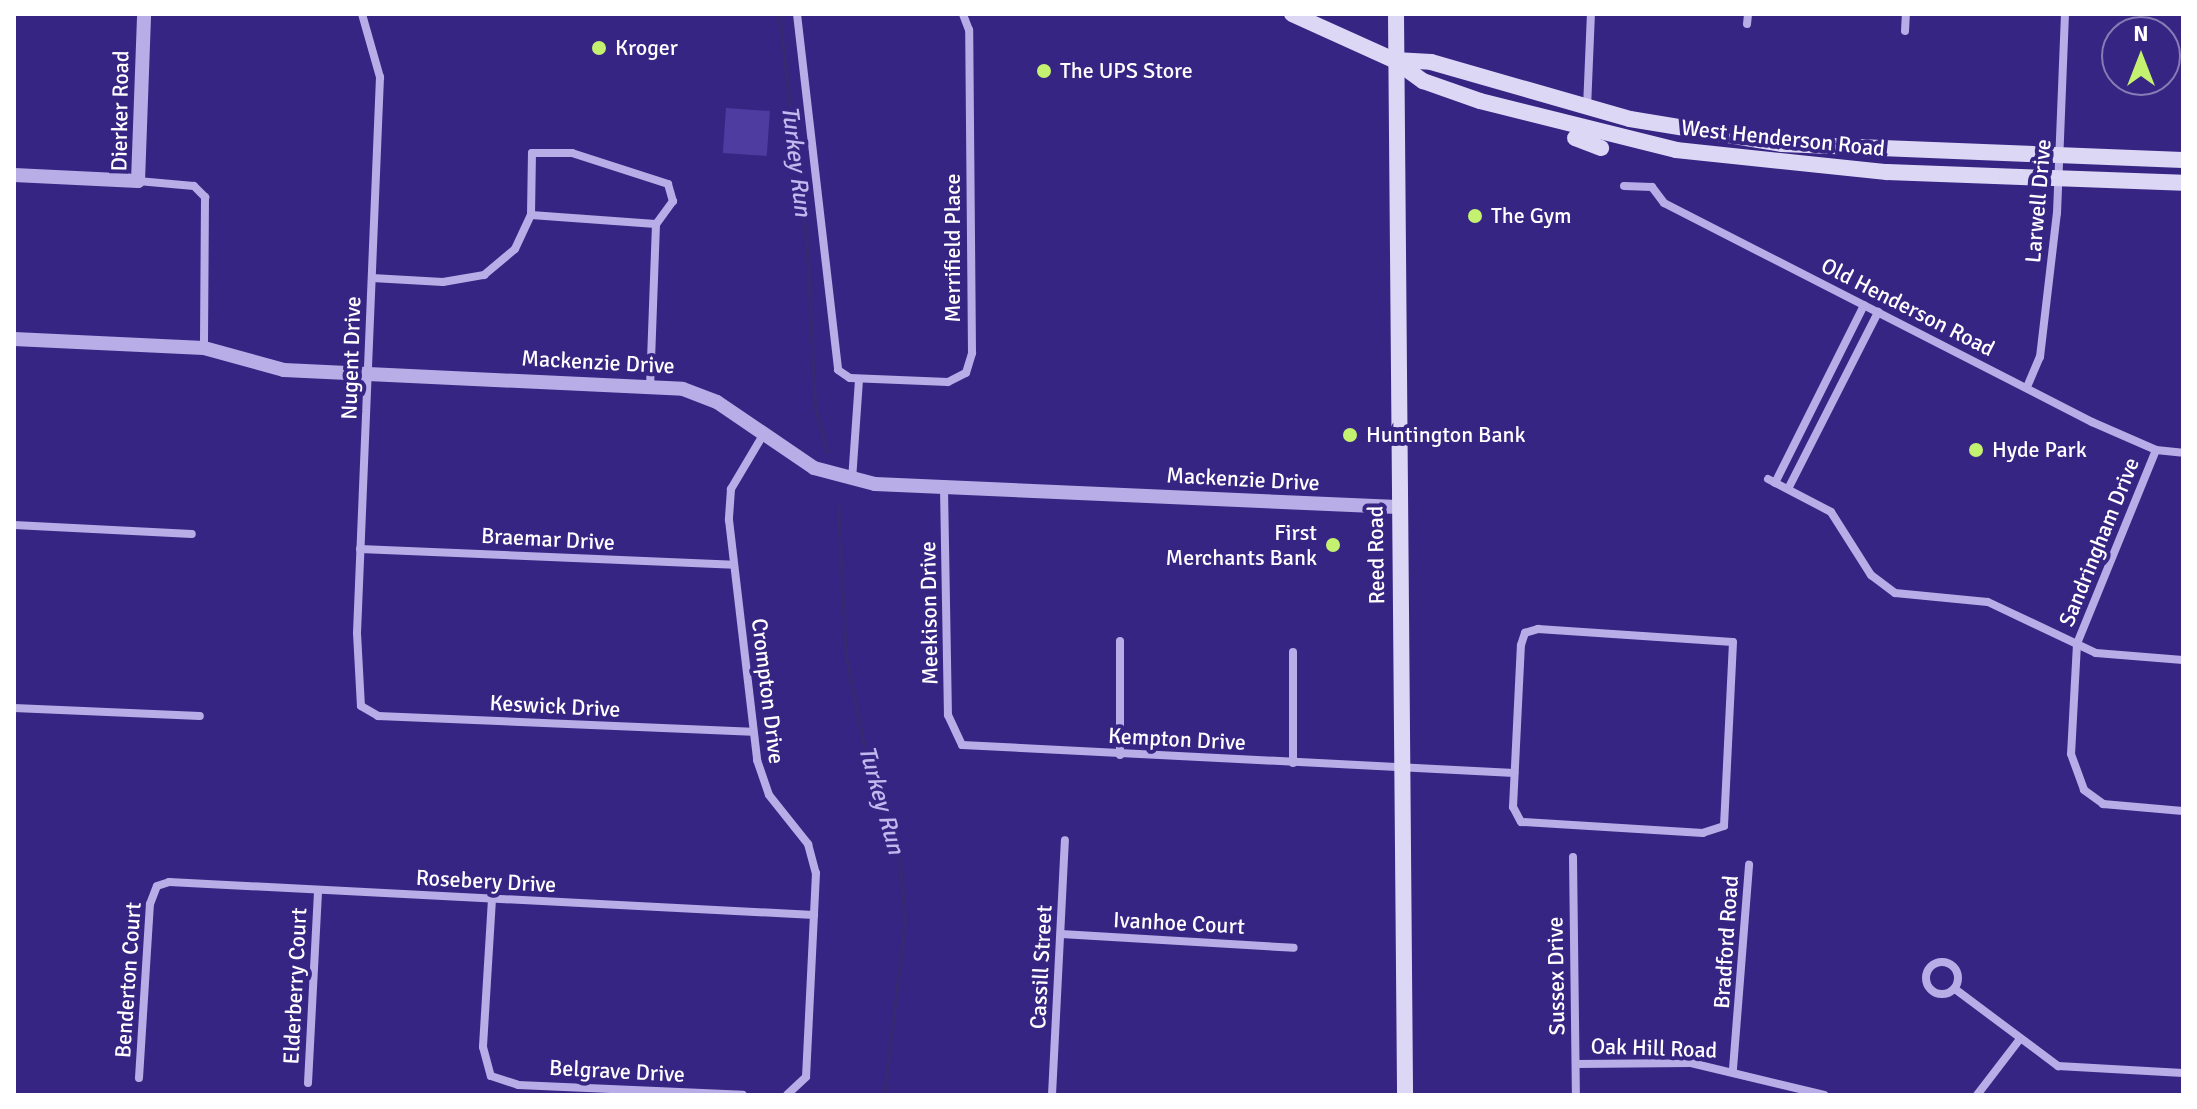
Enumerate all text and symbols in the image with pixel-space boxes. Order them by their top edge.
north arrow [2101,16,2181,96]
text: N [2133,20,2149,47]
place label: Kroger [615,35,678,61]
marker: Kroger [590,39,608,57]
street label: Dierker Road [106,50,134,172]
place label: The UPS Store [1060,58,1193,84]
marker: The UPS Store [1035,62,1053,80]
water label: Turkey Run [775,104,817,218]
street label: West Henderson Road [1680,114,1886,162]
street label: Larwell Drive [2019,138,2057,264]
street label: Merrifield Place [940,173,966,323]
place label: The Gym [1491,203,1571,229]
marker: The Gym [1466,207,1484,225]
street label: Old Henderson Road [1817,252,1999,362]
street label: Nugent Drive [336,296,366,420]
street label: Mackenzie Drive [521,345,675,379]
place label: Huntington Bank [1366,422,1526,448]
marker: Huntington Bank [1341,426,1359,444]
place label: Hyde Park [1992,437,2087,463]
marker: Hyde Park [1967,441,1985,459]
street label: Sandringham Drive [2053,454,2145,630]
street label: Mackenzie Drive [1166,462,1320,496]
street label: Reed Road [1362,506,1390,604]
place label: First Merchants Bank [1165,519,1317,570]
street label: Braemar Drive [480,522,616,556]
marker: First Merchants Bank [1324,536,1342,554]
street label: Meekison Drive [915,541,943,685]
street label: Crompton Drive [746,617,790,765]
street label: Keswick Drive [489,689,621,723]
street label: Kempton Drive [1107,722,1247,756]
water label: Turkey Run [852,742,910,858]
street label: Rosebery Drive [415,864,557,898]
street label: Bradford Road [1708,874,1744,1010]
street label: Benderton Court [109,901,147,1059]
street label: Cassill Street [1025,904,1057,1030]
street label: Ivanhoe Court [1113,906,1245,940]
street label: Elderberry Court [278,907,312,1065]
street label: Sussex Drive [1542,916,1570,1036]
street label: Oak Hill Road [1590,1033,1718,1063]
street label: Belgrave Drive [549,1054,685,1088]

